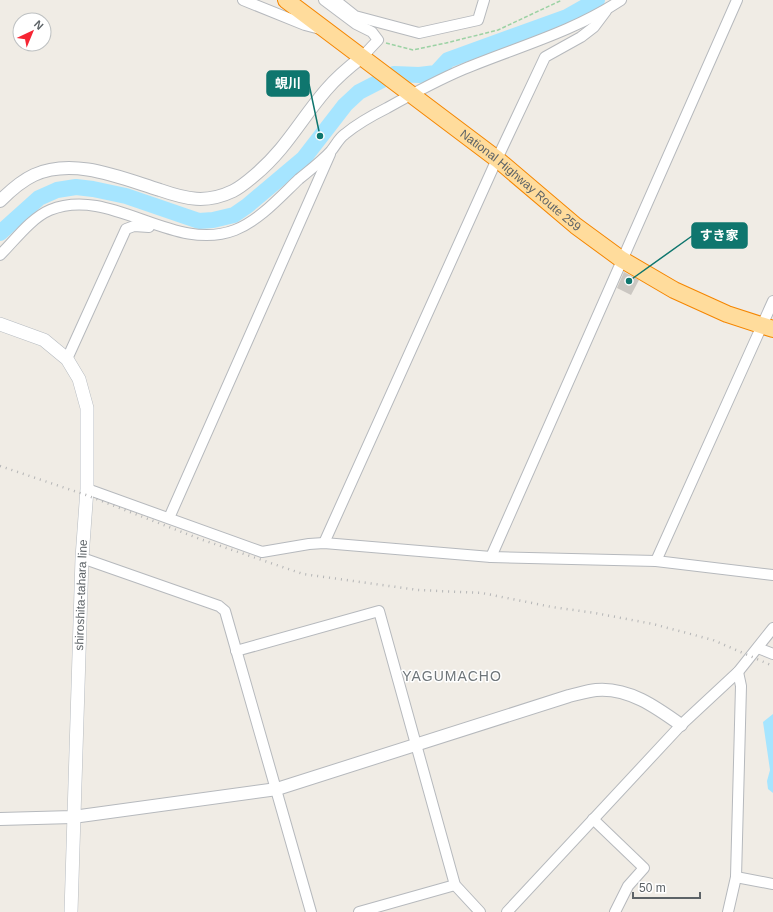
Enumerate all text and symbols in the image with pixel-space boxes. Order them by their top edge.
north arrow [12,12,52,52]
text: N [32,18,46,32]
callout: 蜆川 [267,71,309,96]
text: 蜆川 [275,76,301,91]
street label: National Highway Route 259 [457,127,584,234]
callout: すき家 [692,223,747,248]
text: すき家 [699,228,739,243]
street label: shiroshita-tahara line [72,539,90,651]
district label: YAGUMACHO [402,668,502,684]
scale bar [633,874,700,900]
text: 50 m [639,881,666,895]

